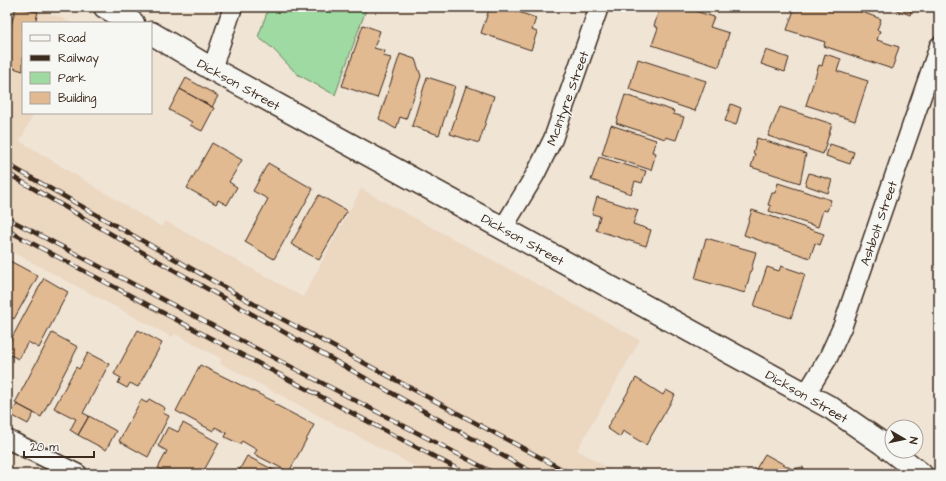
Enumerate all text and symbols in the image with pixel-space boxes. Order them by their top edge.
legend [22,22,152,114]
text: Road [58,30,86,47]
street label: McIntyre Street [542,48,595,148]
text: Railway [58,50,99,68]
street label: Dickson Street [194,55,284,115]
text: Park [58,70,86,87]
text: Building [58,90,96,108]
street label: Ashbolt Street [856,178,902,268]
street label: Dickson Street [478,210,568,270]
street label: Dickson Street [762,366,852,428]
north arrow [884,419,924,459]
scale bar [24,433,94,459]
text: N [905,436,921,445]
text: 20 m [30,439,59,456]

